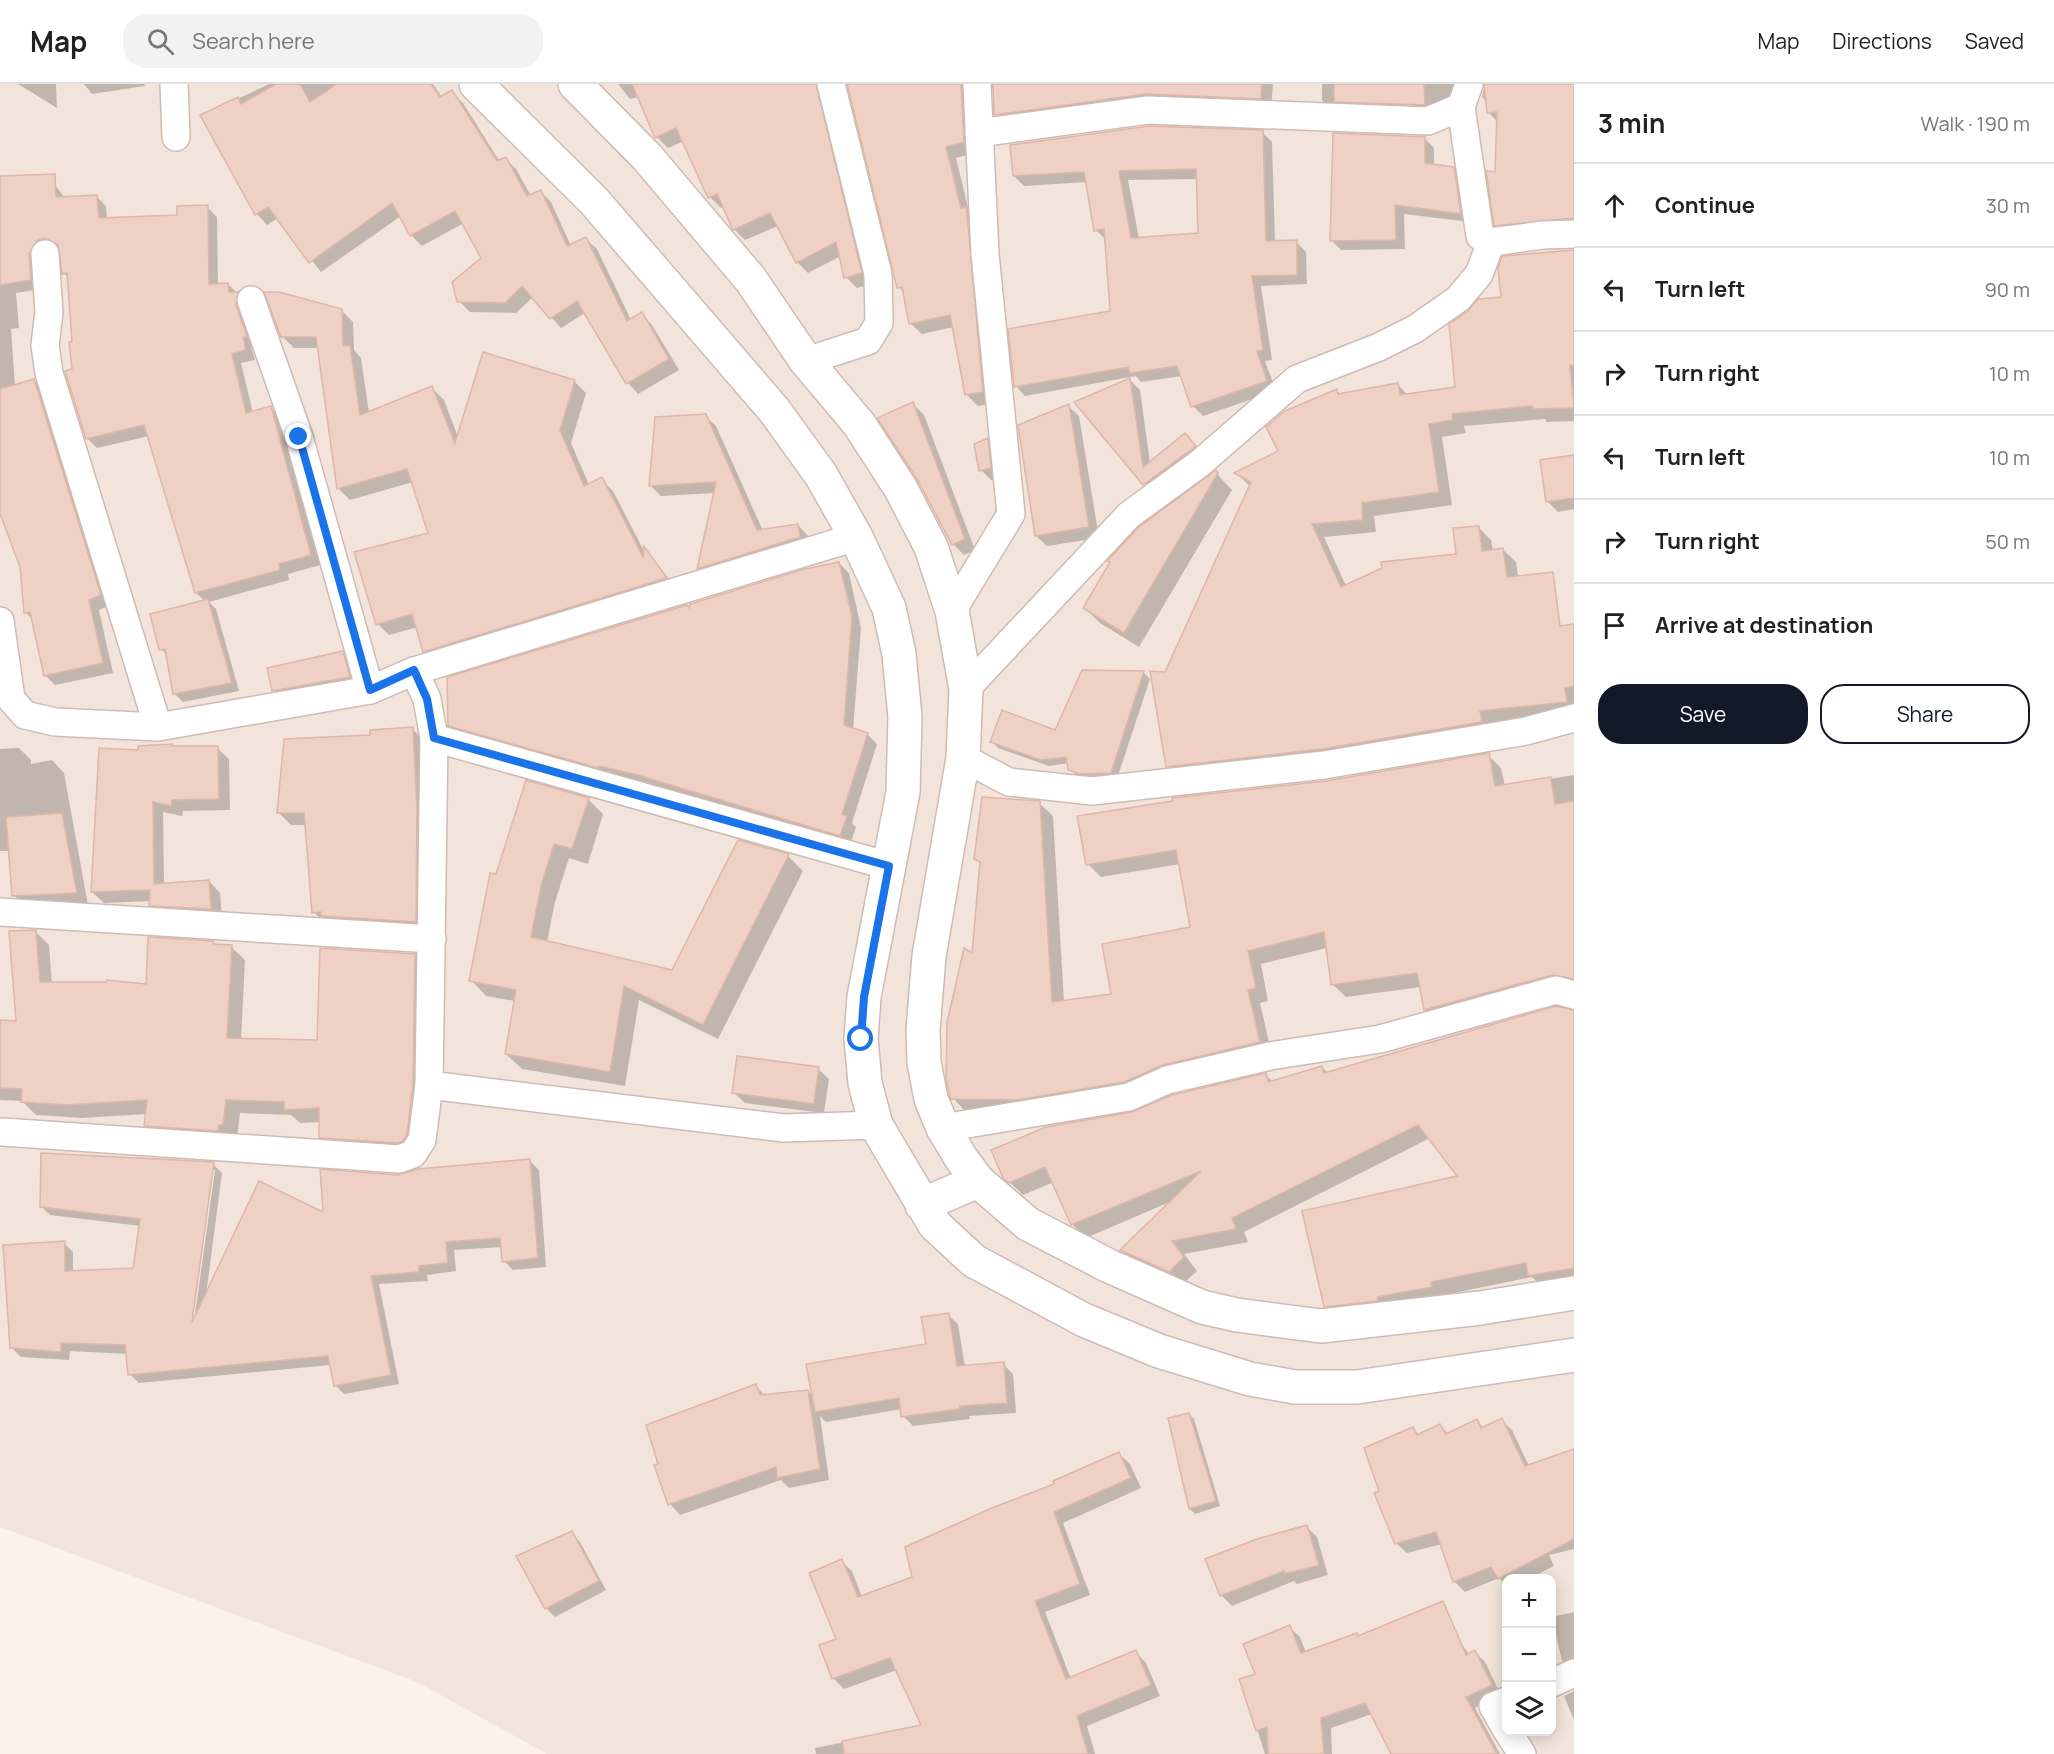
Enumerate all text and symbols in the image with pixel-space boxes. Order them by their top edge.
search box [123,14,543,68]
text: Map [30,22,87,60]
icon: search [144,25,177,58]
text: Search here [192,26,315,56]
text: Map [1758,27,1799,55]
text: Directions [1832,27,1932,55]
text: Saved [1965,27,2024,55]
text: 3 min [1598,105,1665,141]
text: Walk · 190 m [1921,110,2030,137]
icon: ahead [1598,189,1631,222]
text: Continue [1655,190,1755,220]
text: 30 m [1986,192,2030,219]
icon: left [1598,273,1631,306]
text: Turn left [1655,274,1745,304]
text: 90 m [1984,276,2030,303]
icon: right [1598,357,1631,390]
text: Turn right [1655,358,1760,388]
text: 10 m [1989,360,2030,387]
route end [285,423,311,449]
icon: left [1598,441,1631,474]
text: Turn left [1655,442,1745,472]
text: 10 m [1989,444,2030,471]
icon: right [1598,525,1631,558]
text: Turn right [1655,526,1760,556]
text: 50 m [1985,528,2030,555]
icon: arrive [1598,609,1631,642]
text: Arrive at destination [1655,610,1873,640]
button: Save [1598,684,1808,744]
button: Share [1820,684,2030,744]
route start [847,1025,873,1051]
map controls [1502,1574,1556,1736]
button: + [1502,1574,1556,1628]
button: − [1502,1628,1556,1682]
button: layers [1502,1682,1556,1736]

